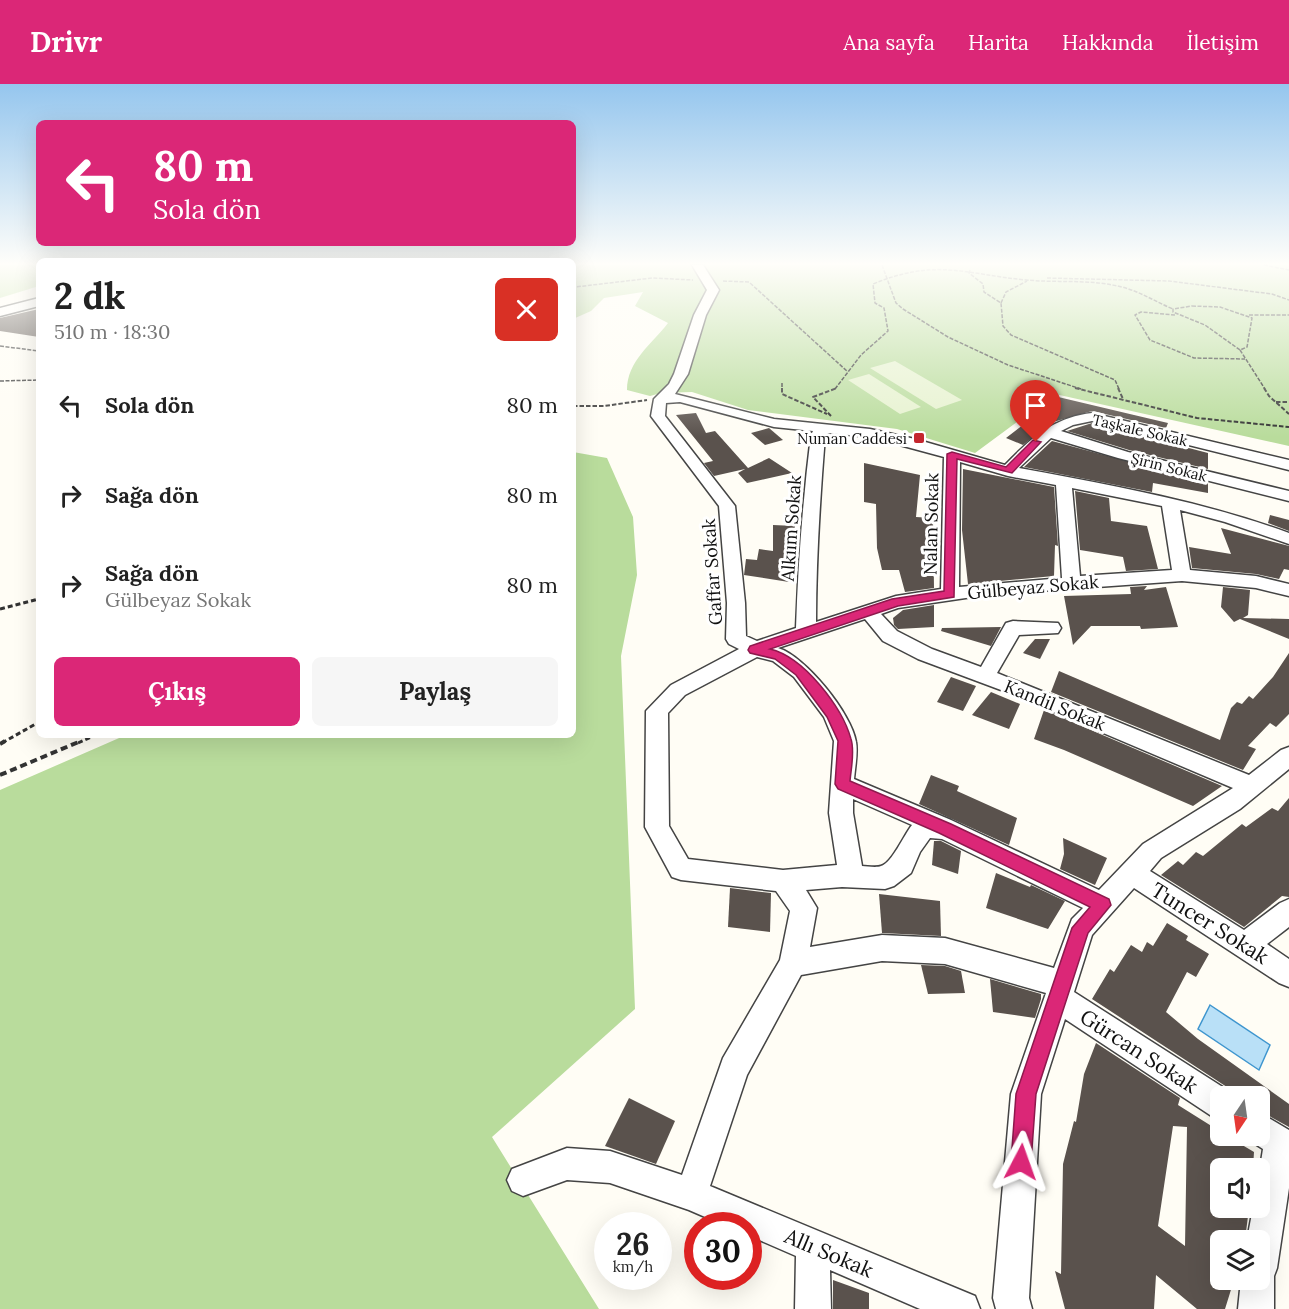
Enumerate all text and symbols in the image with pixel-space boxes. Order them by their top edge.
text: Drivr [30,24,102,60]
text: Ana sayfa [843,29,935,56]
text: Harita [968,29,1029,56]
text: Hakkında [1062,29,1154,56]
text: İletişim [1187,29,1259,56]
text: 80 m [153,139,253,193]
icon: left [54,144,132,222]
text: Sola dön [153,192,261,226]
text: 2 dk [54,273,126,319]
button: close [495,278,558,341]
text: 510 m · 18:30 [54,319,170,344]
pin [1010,380,1061,442]
icon: left [54,389,87,422]
icon: arrive [1019,389,1052,422]
text: Sola dön [105,391,194,419]
text: 80 m [507,391,558,419]
street label: Taşkale Sokak [1091,410,1189,450]
place label: Numan Caddesi [797,429,907,448]
marker: Numan Caddesi [912,431,926,445]
street label: Şirin Sokak [1129,448,1209,486]
street label: Nalan Sokak [919,472,943,575]
street label: Alkıım Sokak [776,474,806,583]
icon: right [54,479,87,512]
text: Sağa dön [105,481,199,509]
text: 80 m [507,481,558,509]
street label: Gaffar Sokak [697,518,727,626]
text: Sağa dön [105,559,199,587]
icon: right [54,569,87,602]
street label: Gülbeyaz Sokak [966,570,1100,604]
text: 80 m [507,571,558,599]
text: Gülbeyaz Sokak [105,587,251,612]
button: Çıkış [54,657,300,726]
button: Paylaş [312,657,558,726]
street label: Kandil Sokak [1001,674,1109,736]
street label: Tuncer Sokak [1146,876,1274,970]
street label: Gürcan Sokak [1075,1003,1204,1100]
north arrow [1210,1086,1270,1146]
map controls [1210,1086,1270,1290]
position arrow [989,1130,1053,1194]
button: sound [1210,1158,1270,1218]
speed limit sign: 30 [684,1212,762,1290]
street label: Allı Sokak [780,1222,878,1284]
text: 26 [616,1225,650,1263]
button: layers [1210,1230,1270,1290]
text: km/h [613,1257,653,1276]

